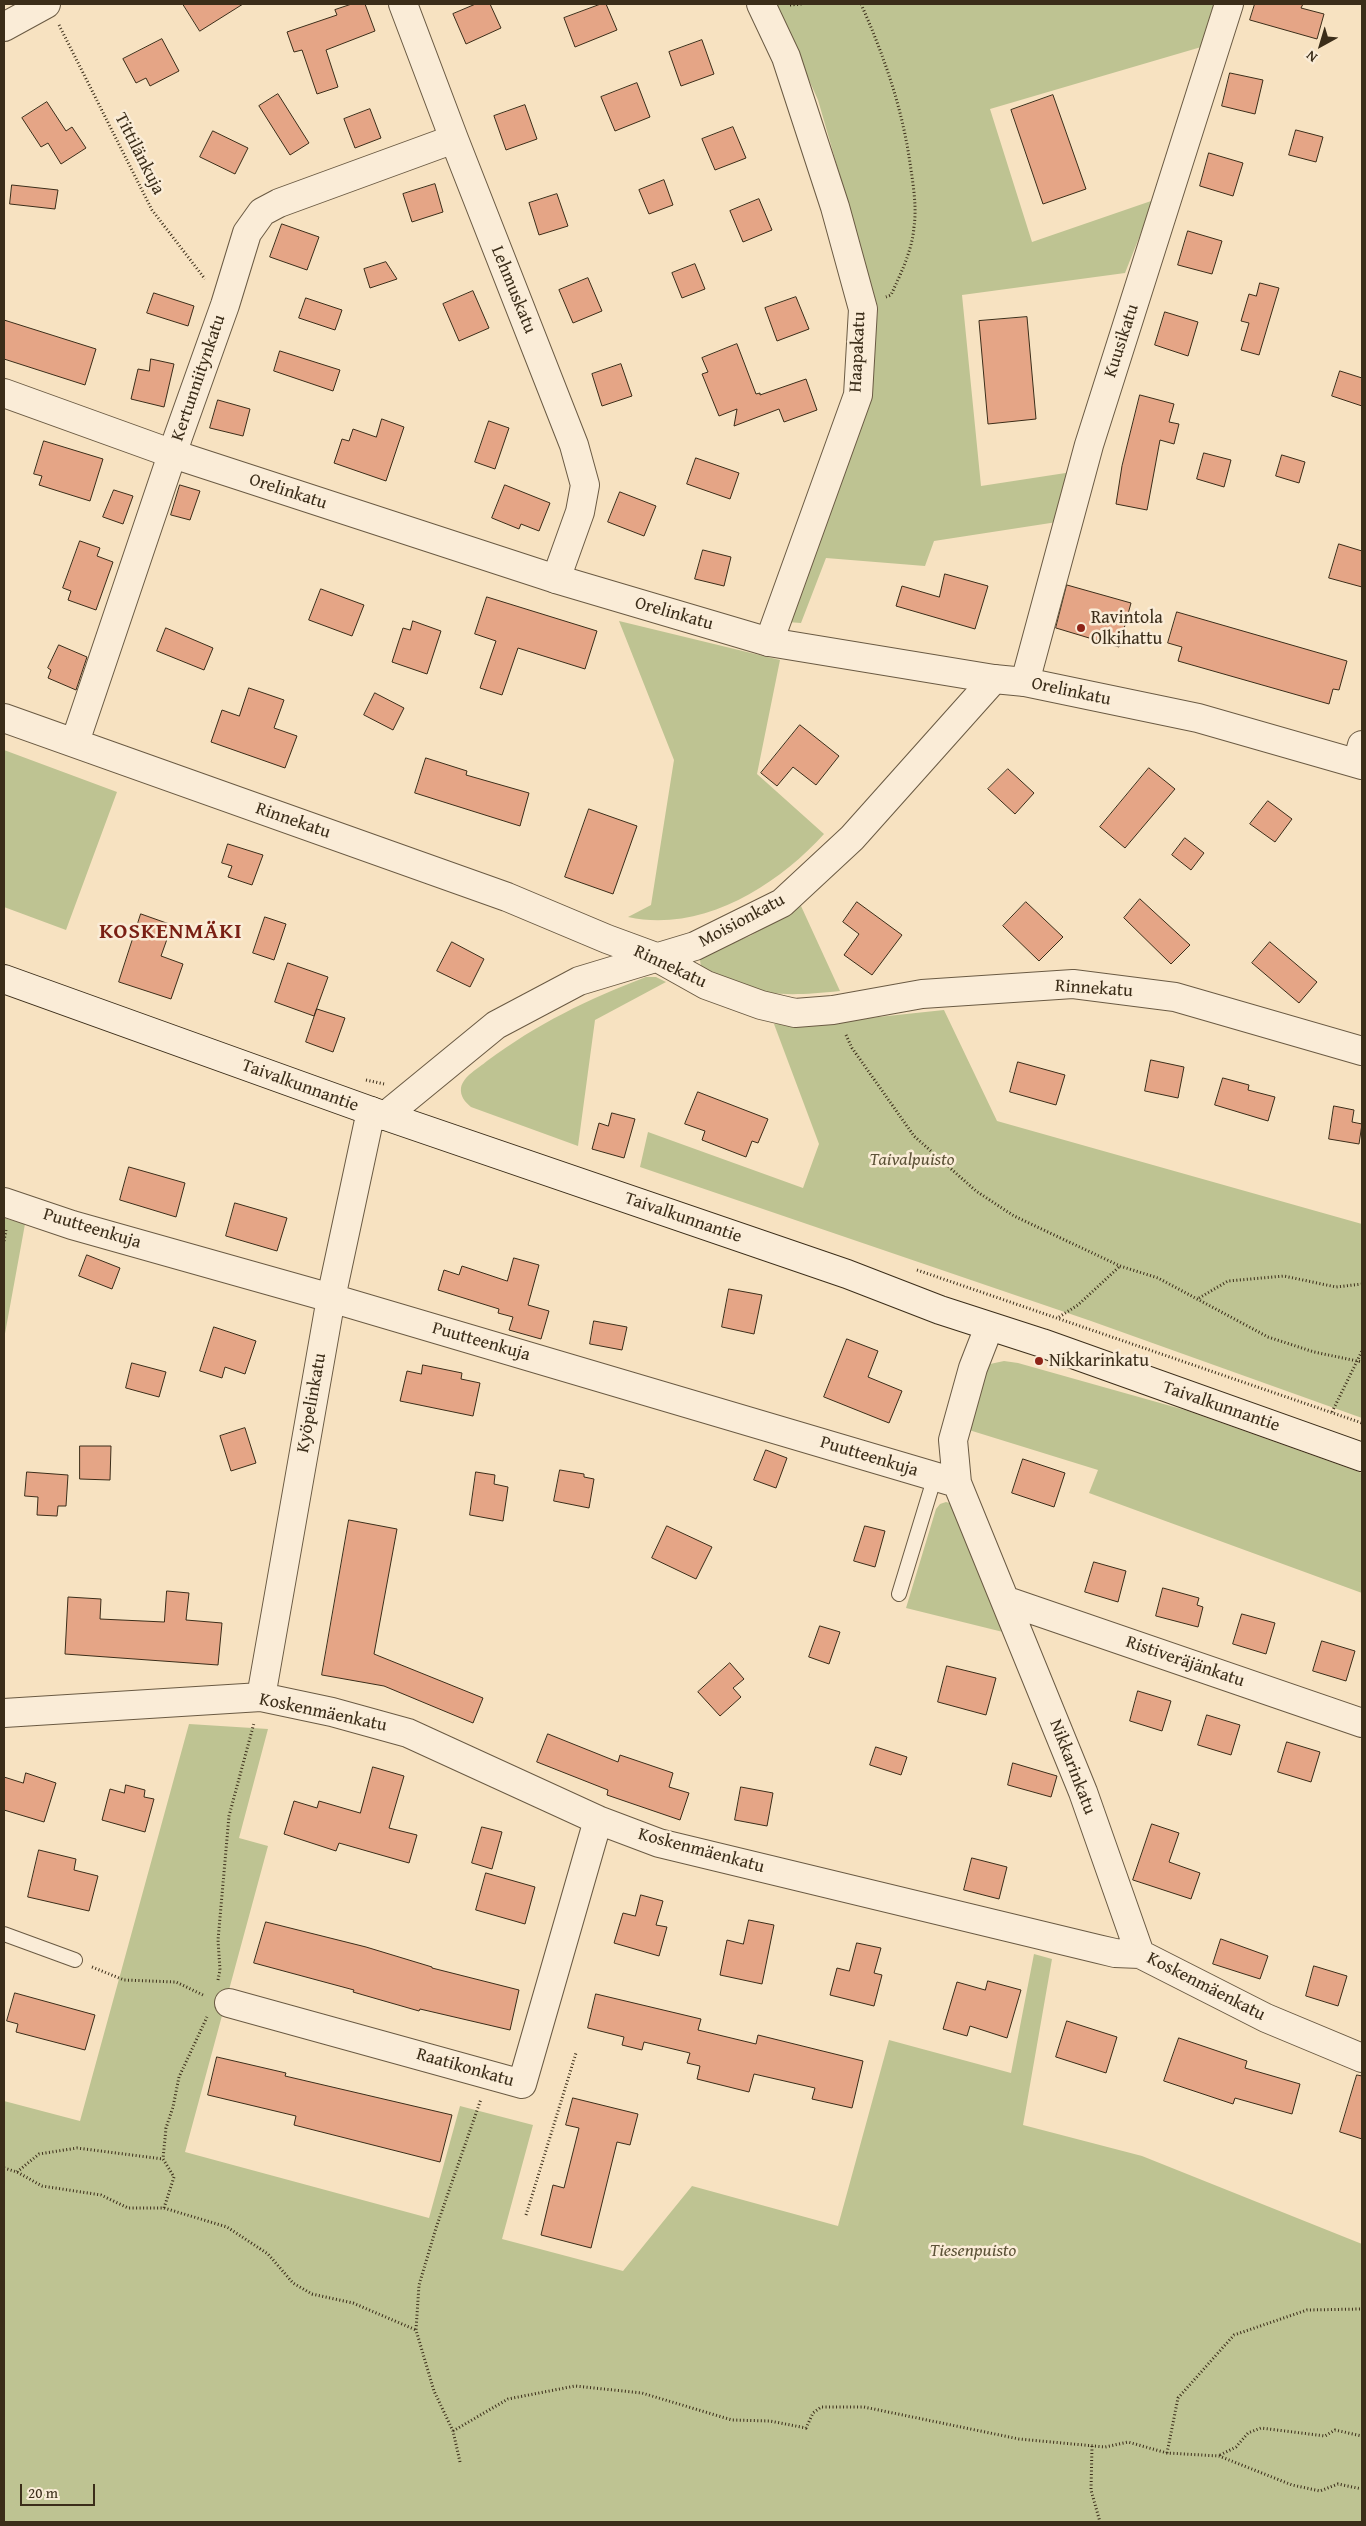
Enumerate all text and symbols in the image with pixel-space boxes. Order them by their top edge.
north arrow [1296,20,1346,70]
text: N [1302,46,1321,67]
street label: Tittilänkuja [109,110,169,198]
street label: Lehmuskatu [486,243,540,337]
street label: Kuusikatu [1100,301,1144,381]
street label: Haapakatu [845,311,871,393]
street label: Kertunniitynkatu [167,312,231,444]
street label: Orelinkatu [246,469,330,515]
street label: Orelinkatu [632,593,716,635]
place label: Ravintola Olkihattu [1091,607,1163,650]
marker: Ravintola Olkihattu [1075,622,1087,634]
street label: Orelinkatu [1029,673,1113,711]
street label: Rinnekatu [253,798,333,844]
street label: Moisionkatu [695,889,789,953]
district label: KOSKENMÄKI [98,919,244,945]
street label: Rinnekatu [630,941,710,993]
street label: Rinnekatu [1054,976,1134,1002]
street label: Taivalkunnantie [239,1055,361,1117]
park label: Taivalpuisto [870,1149,954,1171]
street label: Taivalkunnantie [621,1188,745,1248]
street label: Puutteenkuja [41,1204,143,1254]
street label: Puutteenkuja [429,1318,533,1366]
place label: Nikkarinkatu [1049,1350,1149,1372]
street label: Kyöpelinkatu [293,1351,331,1455]
marker: Nikkarinkatu [1033,1355,1045,1367]
street label: Taivalkunnantie [1159,1377,1283,1437]
street label: Puutteenkuja [818,1432,920,1482]
street label: Ristiveräjänkatu [1123,1632,1247,1692]
street label: Koskenmäenkatu [257,1689,389,1737]
street label: Nikkarinkatu [1044,1716,1100,1818]
street label: Koskenmäenkatu [636,1824,766,1878]
street label: Koskenmäenkatu [1143,1948,1269,2026]
street label: Raatikonkatu [414,2044,516,2092]
park label: Tiesenpuisto [930,2240,1016,2262]
scale bar [22,2474,98,2506]
text: 20 m [28,2482,58,2503]

